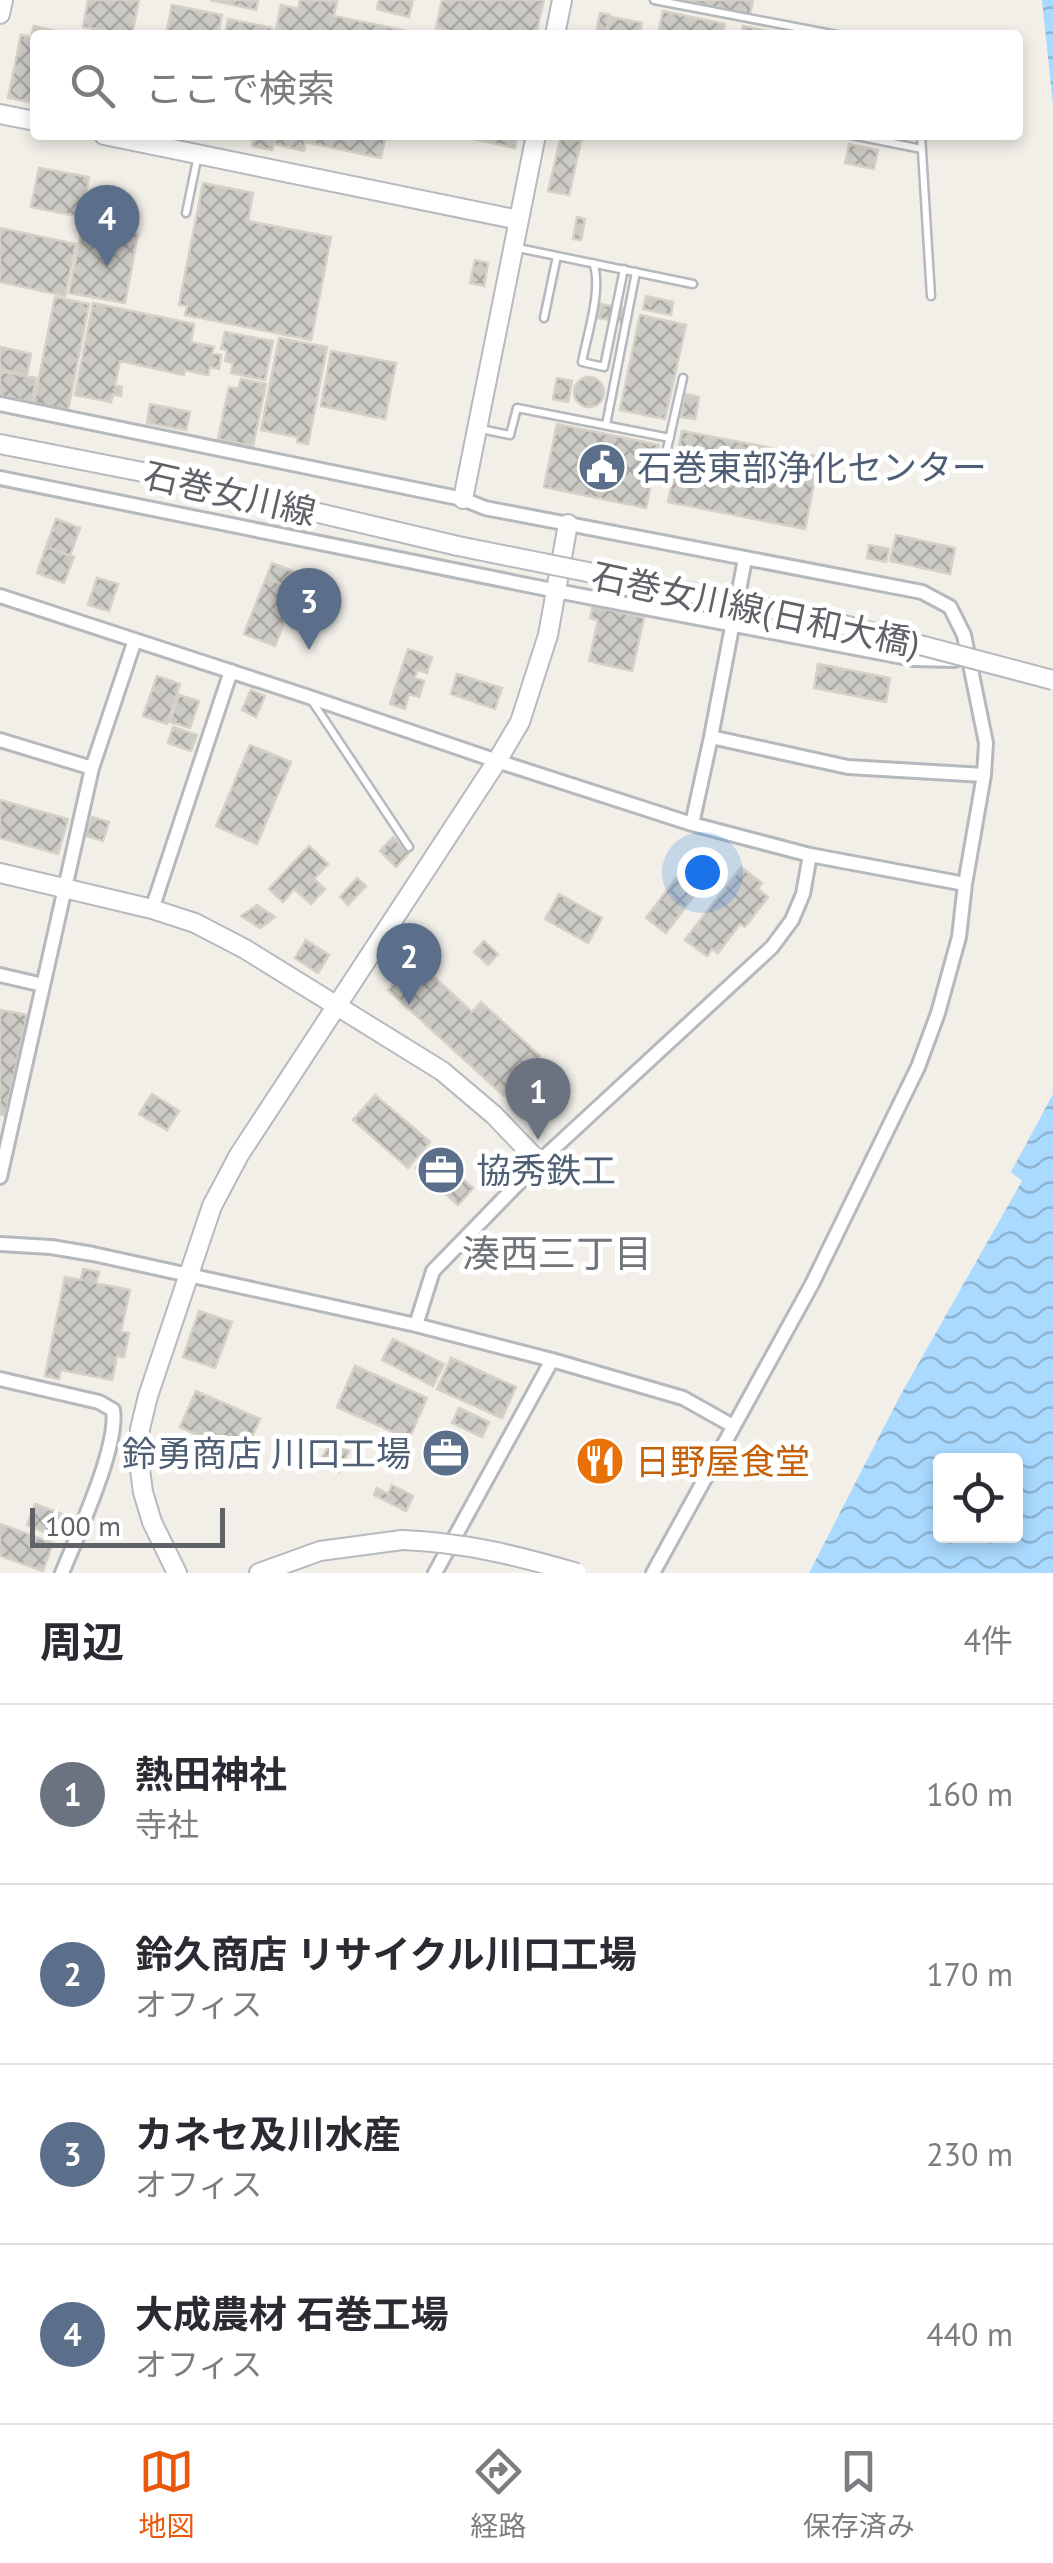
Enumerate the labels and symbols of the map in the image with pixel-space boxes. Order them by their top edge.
pin: 4 [74,184,140,267]
public building icon: 石巻東部浄化センター [576,441,628,493]
place label: 石巻東部浄化センター [637,444,987,490]
street label: 石巻女川線 [140,451,320,535]
street label: 石巻女川線(日和大橋) [588,552,924,666]
pin: 3 [276,568,342,650]
your location [677,847,728,898]
pin: 2 [376,922,442,1005]
pin: 1 [506,1058,570,1140]
office icon: 協秀鉄工 [415,1144,467,1196]
place label: 協秀鉄工 [476,1147,616,1193]
district label: 湊西三丁目 [462,1228,652,1277]
office icon: 鈴勇商店 川口工場 [420,1427,472,1479]
place label: 鈴勇商店 川口工場 [122,1430,411,1476]
restaurant icon: 日野屋食堂 [574,1435,626,1487]
place label: 日野屋食堂 [635,1438,810,1484]
scale bar [30,1503,225,1548]

